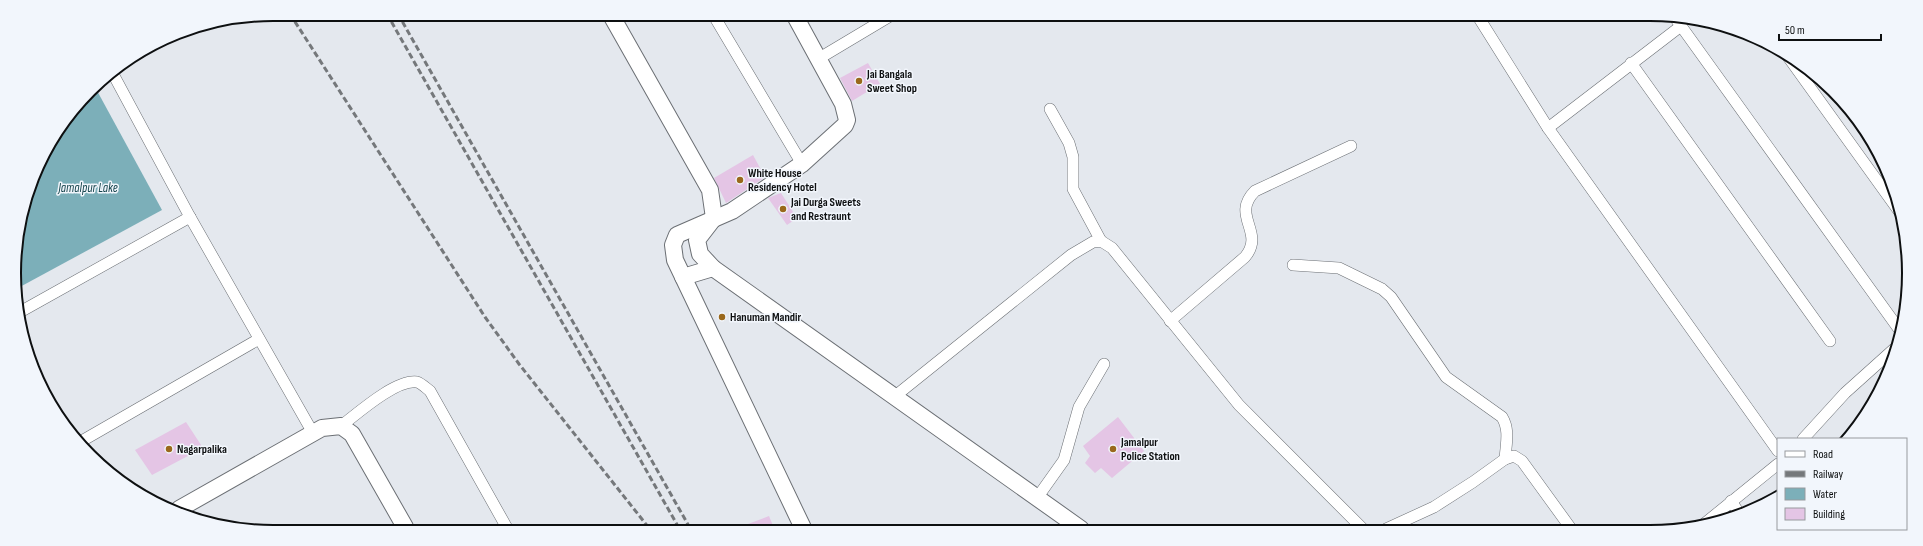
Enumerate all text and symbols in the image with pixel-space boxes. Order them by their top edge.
scale bar [1779,16,1881,42]
text: 50 m [1785,23,1805,38]
place label: Jai Bangala Sweet Shop [866,67,917,96]
marker: Jai Bangala Sweet Shop [854,76,864,86]
place label: White House Residency Hotel [748,166,817,195]
marker: White House Residency Hotel [735,175,745,185]
water label: Jamalpur Lake [57,180,118,196]
place label: Jai Durga Sweets and Restraunt [790,195,861,224]
marker: Jai Durga Sweets and Restraunt [778,204,788,214]
place label: Hanuman Mandir [730,310,801,325]
marker: Hanuman Mandir [717,312,727,322]
place label: Jamalpur Police Station [1120,435,1180,464]
legend [1777,438,1907,530]
place label: Nagarpalika [177,442,227,457]
marker: Nagarpalika [164,444,174,454]
marker: Jamalpur Police Station [1108,444,1118,454]
text: Road [1813,447,1833,462]
text: Railway [1813,467,1844,482]
text: Water [1813,487,1837,502]
text: Building [1813,507,1845,522]

